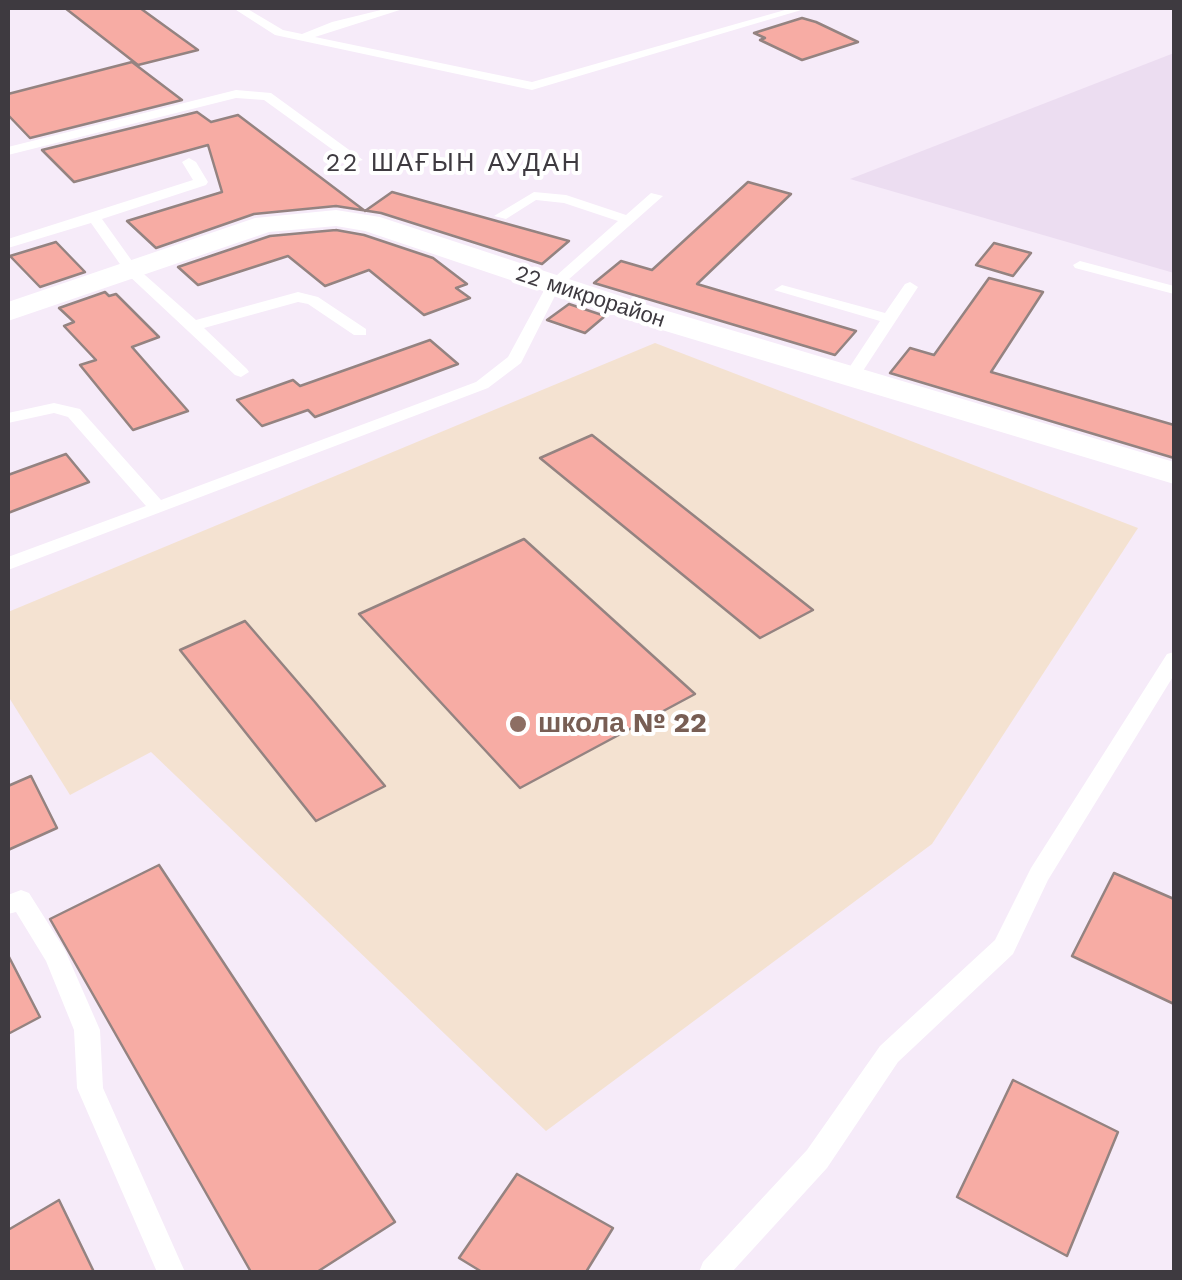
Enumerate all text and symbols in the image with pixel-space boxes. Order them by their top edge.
district label: 22 ШАҒЫН АУДАН [326,149,582,179]
street label: 22 микрорайон [512,260,668,334]
place label: школа № 22 [538,707,707,741]
marker: школа № 22 [507,713,529,735]

